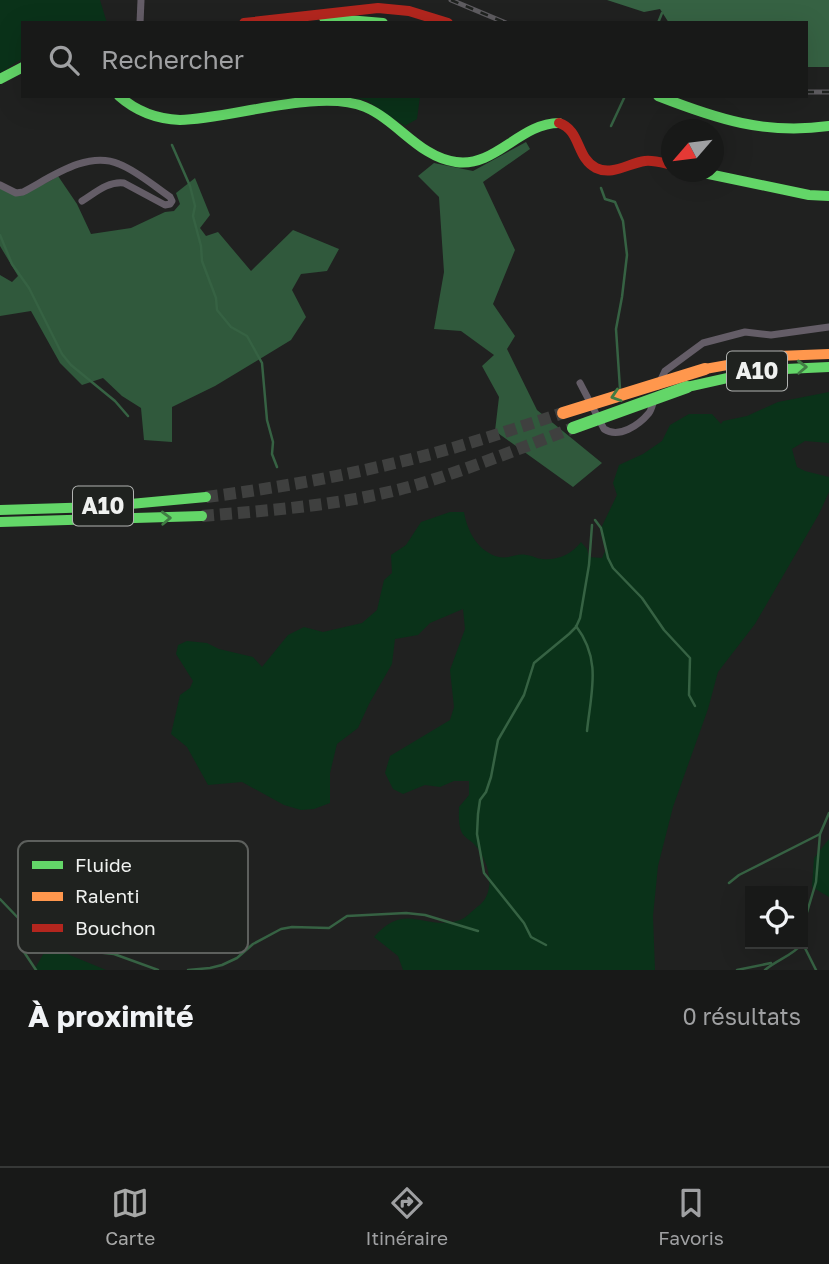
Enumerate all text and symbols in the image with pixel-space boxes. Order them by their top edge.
search box [21,21,808,98]
icon: search [45,41,83,79]
text: Rechercher [101,44,244,75]
north arrow [661,119,724,182]
road number: A10 [727,352,787,390]
one-way arrow [797,359,808,374]
one-way arrow [611,388,623,402]
road number: A10 [73,486,133,526]
one-way arrow [161,510,172,525]
legend [18,841,248,953]
text: Fluide [75,853,132,876]
text: Ralenti [75,884,140,907]
map controls [745,886,808,949]
button: locate [745,886,808,949]
text: Bouchon [75,916,156,939]
text: À proximité [28,998,194,1034]
text: 0 résultats [683,1002,801,1030]
tab: Carte [105,1184,155,1249]
tab: Itinéraire [365,1184,448,1249]
tab: Favoris [658,1184,724,1249]

